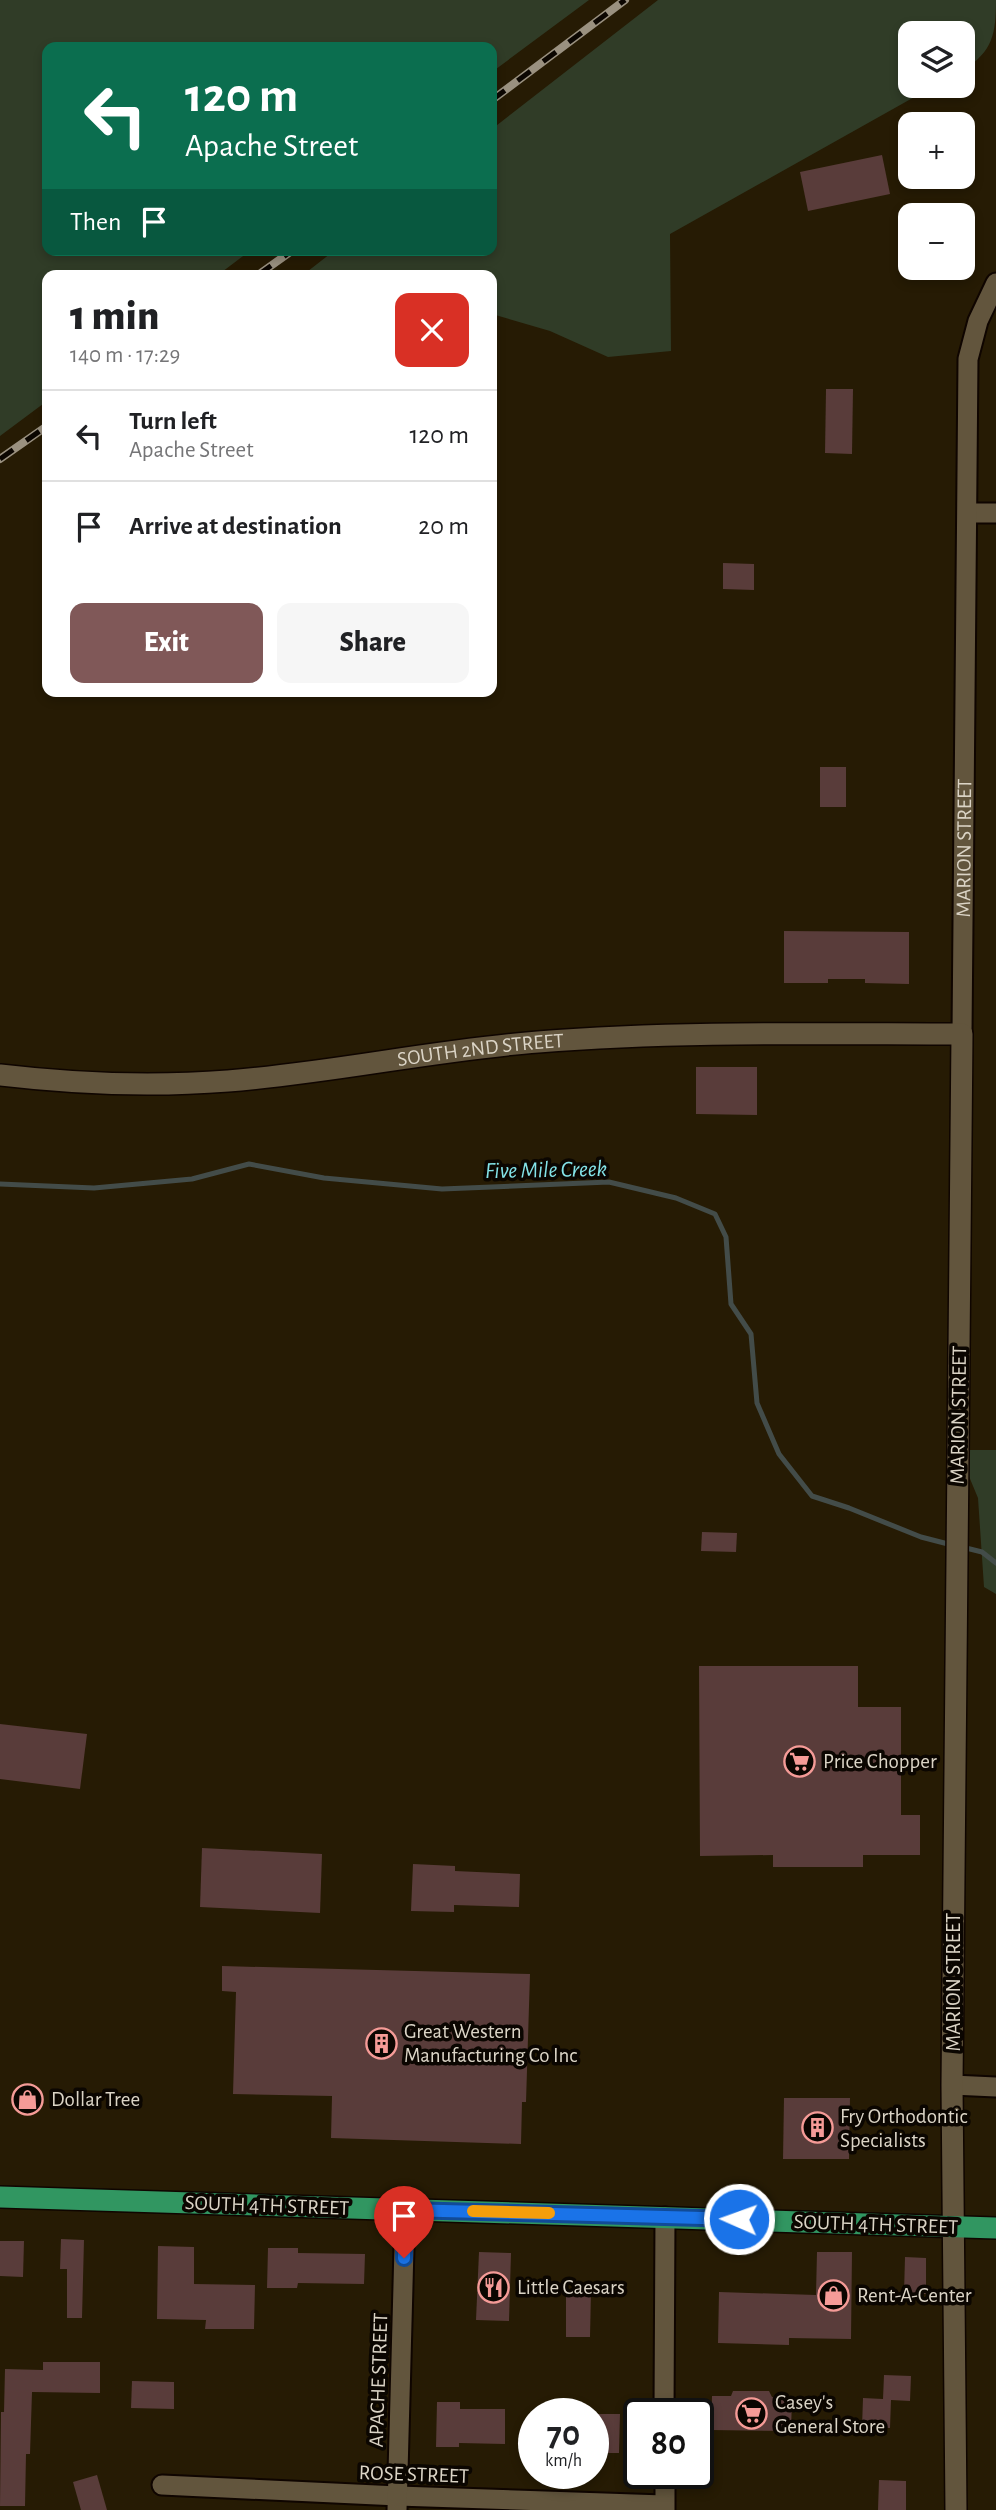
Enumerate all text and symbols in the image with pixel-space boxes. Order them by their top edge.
map controls [898,21,975,280]
button: layers [898,21,975,98]
icon: left [70,70,161,161]
text: 120 m [185,72,298,121]
button: + [898,112,975,189]
text: Apache Street [185,130,358,162]
icon: arrive [135,203,173,241]
button: − [898,203,975,280]
text: Then [70,209,121,235]
button: close [395,293,469,367]
text: 1 min [70,295,159,337]
text: 140 m · 17:29 [70,344,180,367]
text: Turn left [129,408,217,434]
icon: left [70,417,108,455]
text: 120 m [409,422,469,448]
text: Apache Street [129,439,254,462]
icon: arrive [70,508,108,546]
text: Arrive at destination [129,513,342,539]
text: 20 m [418,513,469,539]
button: Exit [70,603,263,683]
button: Share [277,603,469,683]
street label: MARION STREET [953,778,975,918]
street label: SOUTH 2ND STREET [396,1030,565,1070]
water label: Five Mile Creek [485,1158,608,1183]
street label: MARION STREET [947,1345,970,1485]
supermarket icon: Price Chopper [783,1744,817,1778]
place label: Price Chopper [823,1751,937,1772]
street label: MARION STREET [943,1913,964,2051]
place label: Great Western Manufacturing Co Inc [404,2021,577,2066]
building icon: Great Western Manufacturing Co Inc [364,2026,398,2060]
shop icon: Dollar Tree [11,2082,45,2116]
place label: Dollar Tree [51,2089,140,2110]
place label: Fry Orthodontic Specialists [840,2106,968,2151]
building icon: Fry Orthodontic Specialists [800,2111,834,2145]
position arrow [702,2182,776,2256]
pin [374,2186,434,2258]
street label: SOUTH 4TH STREET [184,2192,350,2219]
icon: arrive [385,2197,423,2235]
street label: SOUTH 4TH STREET [793,2211,959,2238]
restaurant icon: Little Caesars [477,2270,511,2304]
place label: Little Caesars [517,2277,625,2298]
shop icon: Rent-A-Center [817,2278,851,2312]
place label: Rent-A-Center [857,2285,972,2306]
street label: APACHE STREET [366,2312,391,2448]
place label: Casey's General Store [775,2392,885,2437]
supermarket icon: Casey's General Store [735,2397,769,2431]
speed limit sign: 80 [623,2398,714,2489]
text: 70 [547,2417,580,2452]
text: km/h [545,2452,582,2470]
street label: ROSE STREET [358,2462,469,2487]

